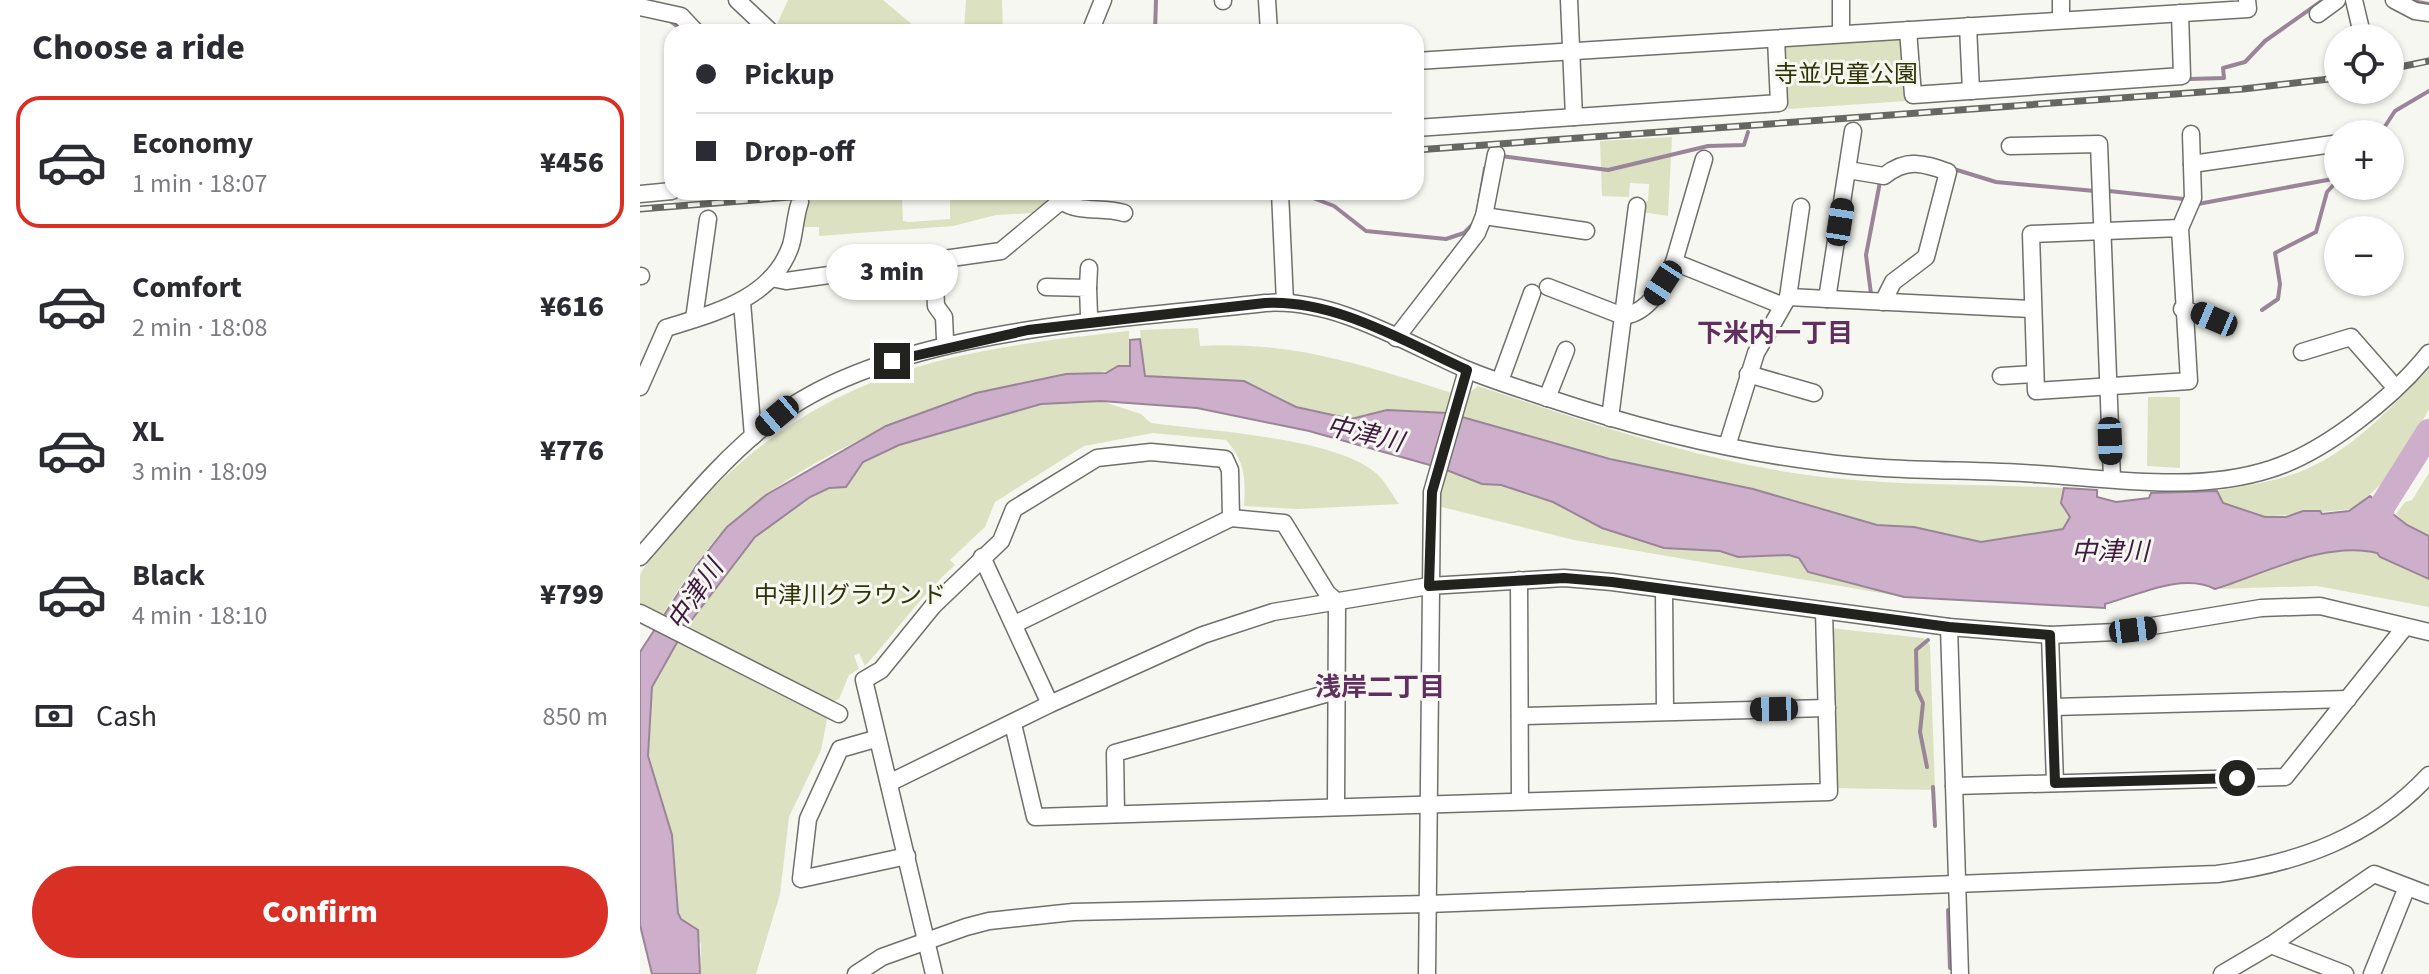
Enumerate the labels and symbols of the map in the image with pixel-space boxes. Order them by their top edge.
park label: 寺並児童公園 [1774,57,1918,92]
car [1824,196,1856,248]
callout: 3 min [826,245,958,301]
car [1640,256,1686,310]
car [2187,299,2241,339]
district label: 下米内一丁目 [1697,315,1853,352]
route end [874,343,910,379]
car [751,391,803,441]
water label: 中津川 [1323,407,1410,461]
car [2097,417,2123,465]
water label: 中津川 [2071,533,2152,570]
water label: 中津川 [658,550,734,638]
park label: 中津川グラウンド [754,578,946,613]
car [2108,615,2158,645]
district label: 浅岸二丁目 [1315,669,1445,706]
car [1750,697,1798,721]
route start [2219,760,2255,796]

